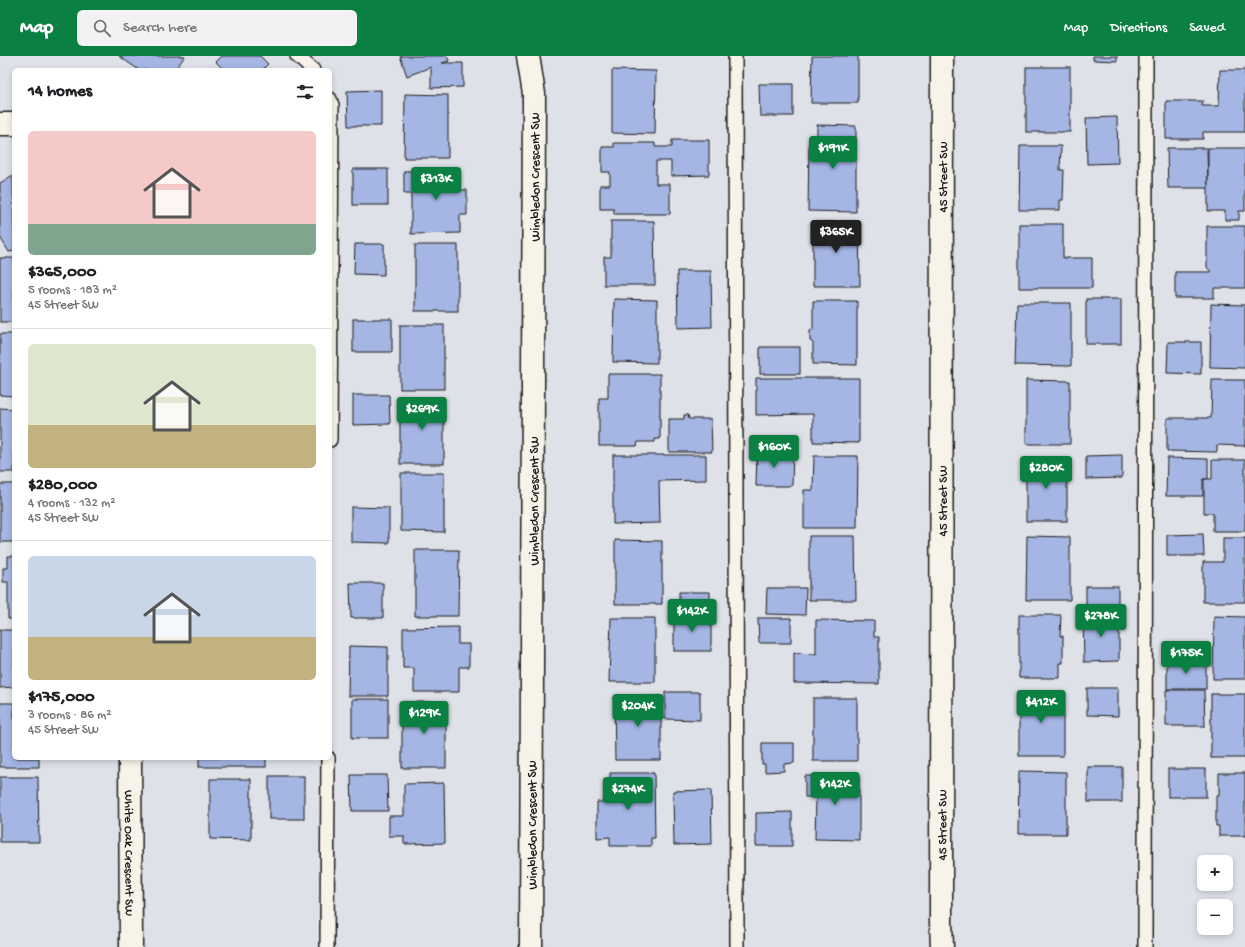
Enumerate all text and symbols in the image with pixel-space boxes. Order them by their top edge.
search box [77,10,357,46]
text: Map [20,17,53,40]
icon: search [91,17,113,39]
text: Search here [123,19,197,37]
text: Map [1064,20,1088,37]
text: Directions [1110,20,1167,37]
text: Saved [1189,20,1225,37]
icon: filters [294,81,316,103]
text: 14 homes [28,82,92,102]
street label: Wimbledon Crescent SW [529,112,544,242]
pin: $191K [805,136,861,170]
text: $191K [818,141,848,156]
street label: 45 Street SW [937,142,952,213]
icon: home [136,157,208,229]
pin: $313K [408,167,464,201]
text: $313K [420,172,452,187]
pin: $365K [808,220,864,254]
text: $365K [819,225,853,240]
text: $365,000 [28,263,96,283]
text: 5 rooms · 183 m² [28,283,117,298]
text: 45 Street SW [28,298,99,313]
icon: home [136,370,208,442]
pin: $269K [394,397,450,431]
text: $269K [406,402,438,417]
pin: $160K [746,435,802,469]
street label: Wimbledon Crescent SW [528,436,543,566]
text: $160K [758,440,790,455]
pin: $280K [1018,456,1074,490]
text: $280K [1029,461,1063,476]
street label: 45 Street SW [936,466,952,537]
text: $280,000 [28,476,97,496]
text: 4 rooms · 132 m² [28,496,115,511]
text: 45 Street SW [28,511,99,526]
icon: home [136,582,208,654]
pin: $142K [664,599,720,633]
text: $142K [677,604,707,619]
pin: $278K [1073,604,1129,638]
text: $278K [1084,609,1118,624]
pin: $175K [1158,641,1214,675]
text: $175K [1170,646,1202,661]
text: $175,000 [28,688,95,708]
pin: $412K [1013,690,1069,724]
pin: $204K [610,694,666,728]
text: $412K [1026,695,1056,710]
text: $204K [622,699,654,714]
pin: $129K [396,701,452,735]
text: $129K [408,706,440,721]
text: 3 rooms · 86 m² [28,708,111,723]
text: 45 Street SW [28,723,99,738]
street label: Wimbledon Crescent SW [526,760,541,890]
pin: $142K [807,772,863,806]
pin: $274K [600,777,656,811]
text: $142K [820,777,850,792]
text: $274K [612,782,644,797]
street label: White Oak Crescent SW [120,790,136,916]
street label: 45 Street SW [936,790,951,861]
map controls [1197,855,1233,935]
button: + [1197,855,1233,891]
button: − [1197,899,1233,935]

